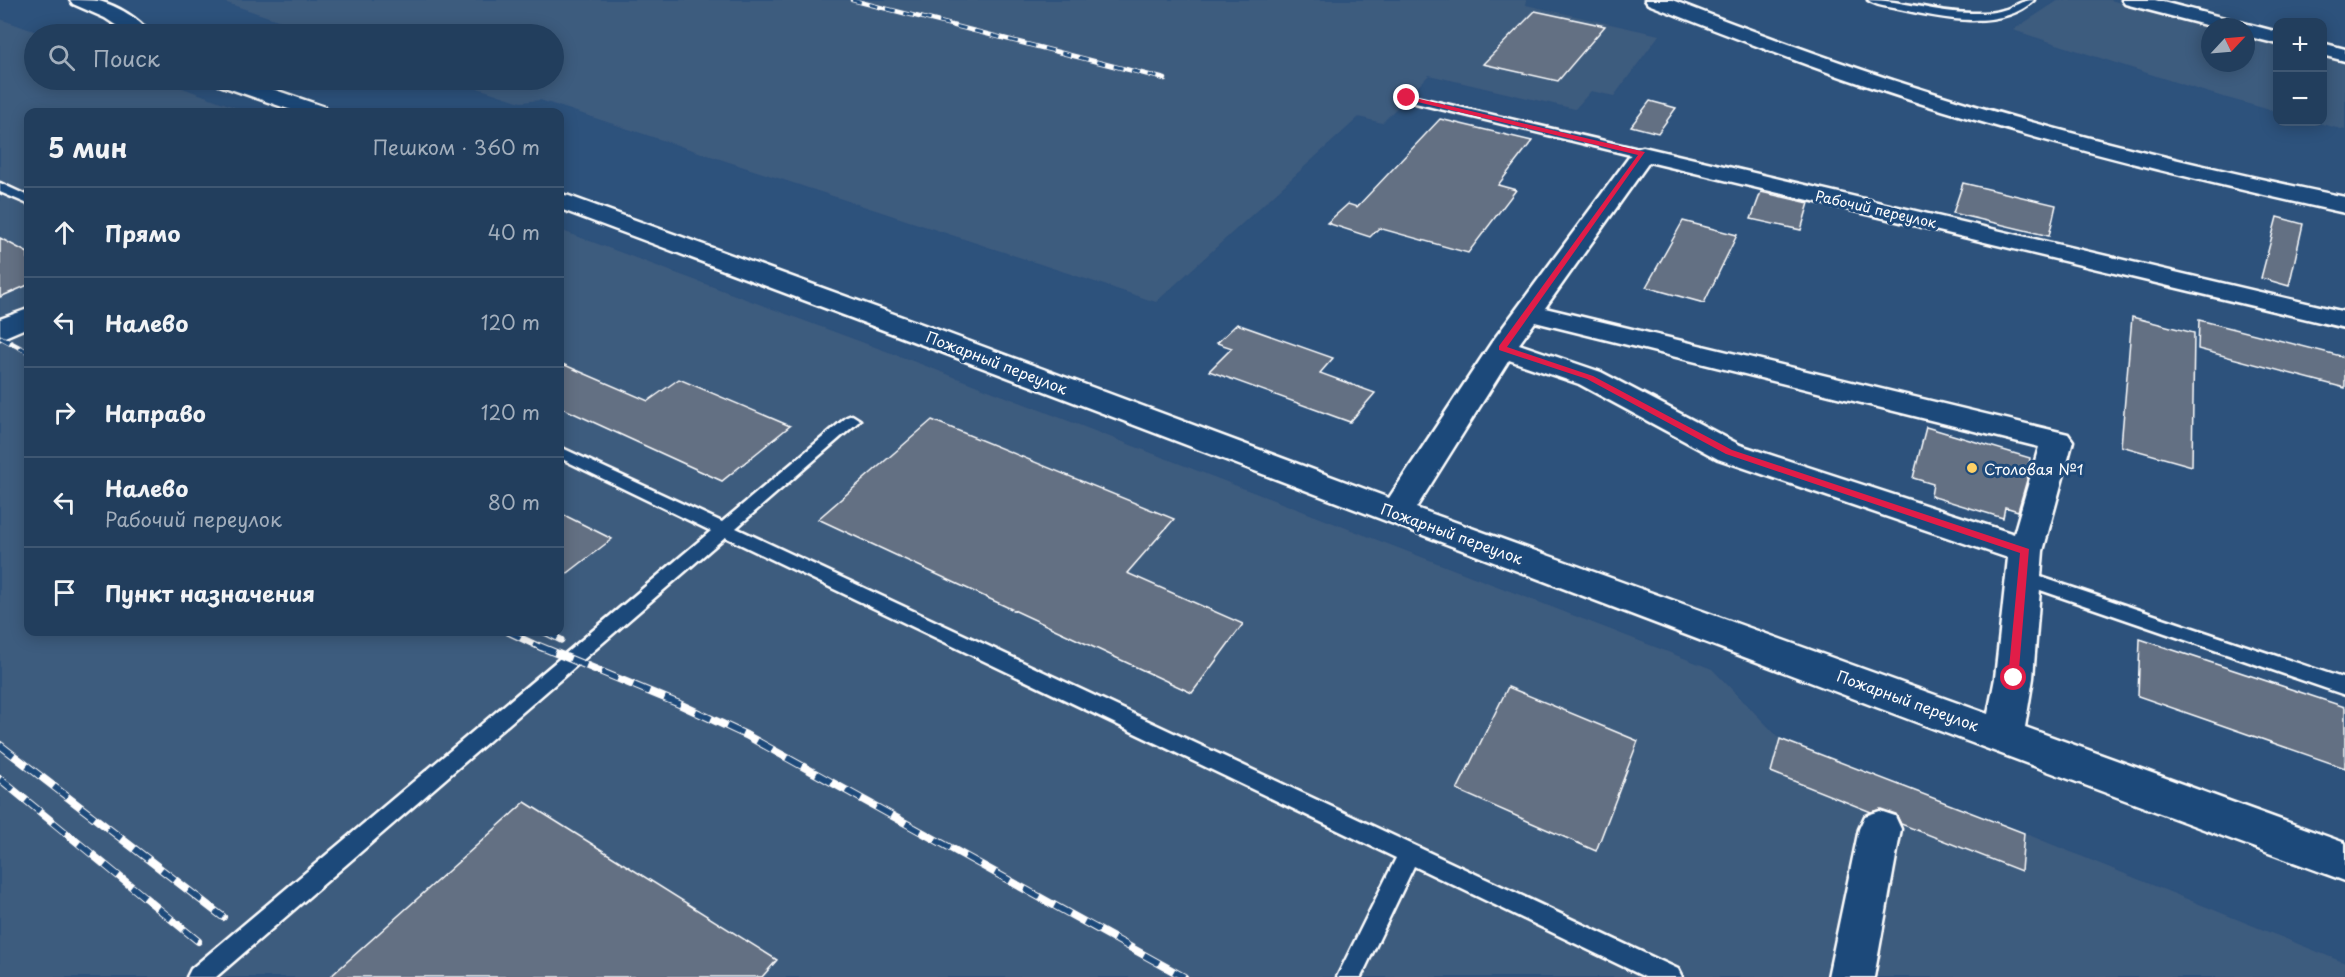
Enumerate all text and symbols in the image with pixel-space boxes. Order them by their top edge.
north arrow [2201,18,2255,72]
map controls [2273,18,2327,126]
button: + [2273,18,2327,72]
search box [24,24,564,90]
icon: search [45,41,78,74]
text: Поиск [93,41,160,74]
button: − [2273,72,2327,126]
route end [1393,84,1419,110]
text: 5 мин [48,128,127,167]
text: Пешком · 360 m [373,132,540,162]
street label: Рабочий переулок [1813,185,1939,233]
icon: ahead [48,216,81,249]
text: Прямо [105,216,180,249]
text: 40 m [488,217,540,247]
icon: left [48,306,81,339]
text: Налево [105,306,188,339]
text: 120 m [481,307,540,337]
street label: Пожарный переулок [923,324,1071,400]
icon: right [48,396,81,429]
text: Направо [105,396,206,429]
text: 120 m [481,397,540,427]
place label: Столовая №1 [1984,457,2083,480]
marker: Столовая №1 [1965,461,1979,475]
text: Налево [105,471,188,504]
icon: left [48,486,81,519]
text: 80 m [488,487,540,517]
street label: Пожарный переулок [1378,497,1526,569]
text: Рабочий переулок [105,504,282,534]
icon: arrive [48,576,81,609]
text: Пункт назначения [105,576,315,609]
street label: Пожарный переулок [1834,664,1982,736]
route start [2000,664,2026,690]

